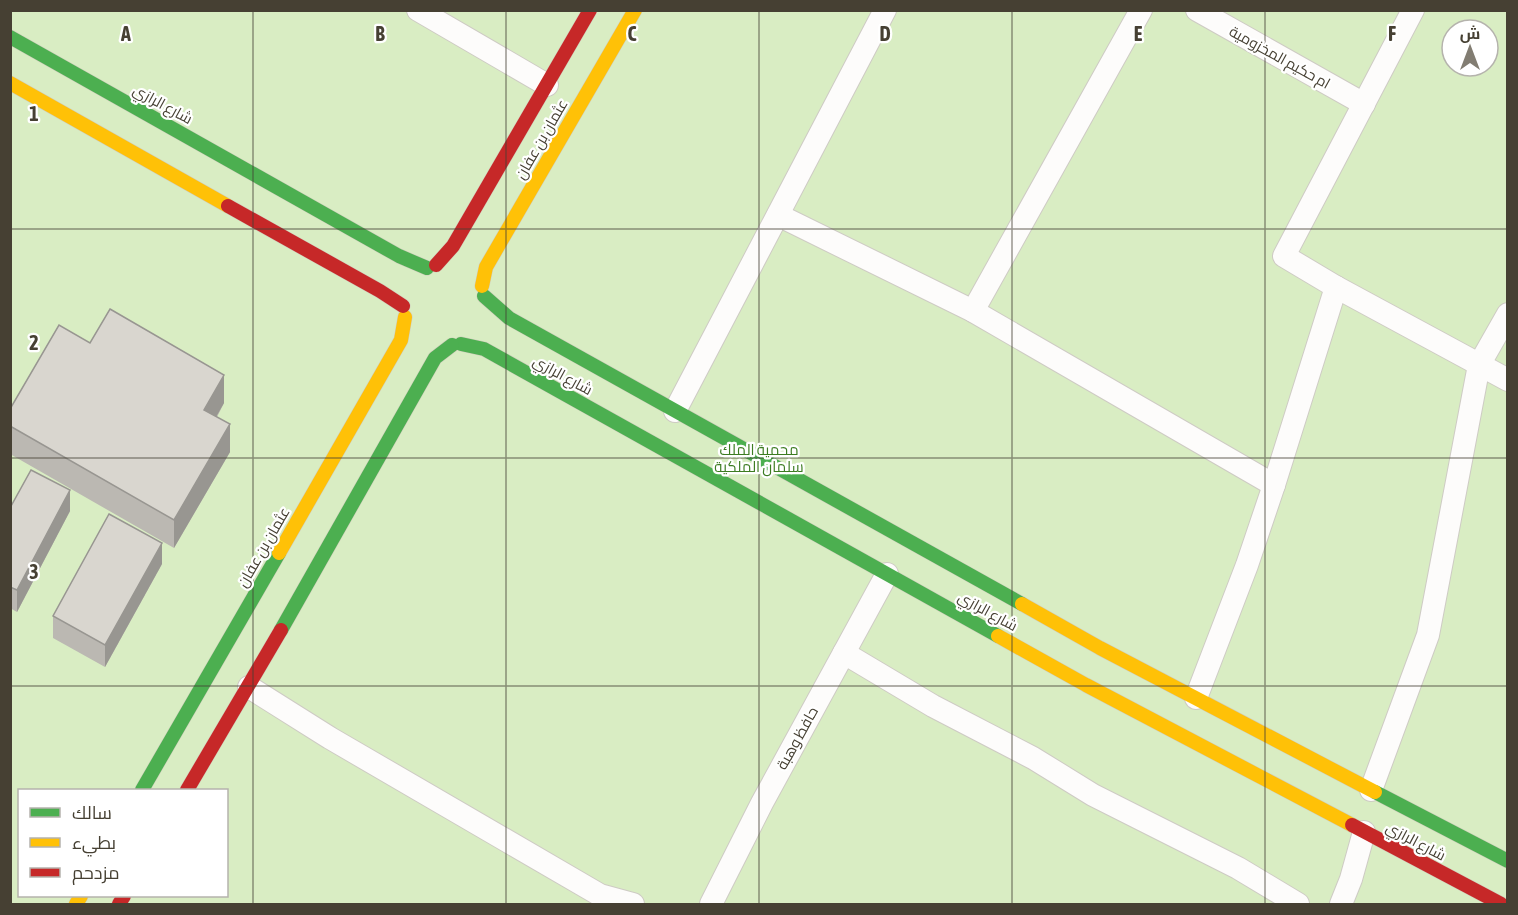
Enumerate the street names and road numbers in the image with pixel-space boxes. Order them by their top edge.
street label: ام حكيم المخزومية [1226,22,1333,94]
street label: شارع الرازي [128,81,196,131]
street label: عثمان بن عفان [511,96,572,183]
street label: شارع الرازي [528,352,596,402]
street label: عثمان بن عفان [233,504,294,591]
street label: شارع الرازي [953,588,1021,638]
street label: حافظ وهبة [773,704,822,773]
street label: شارع الرازي [1381,818,1449,867]

